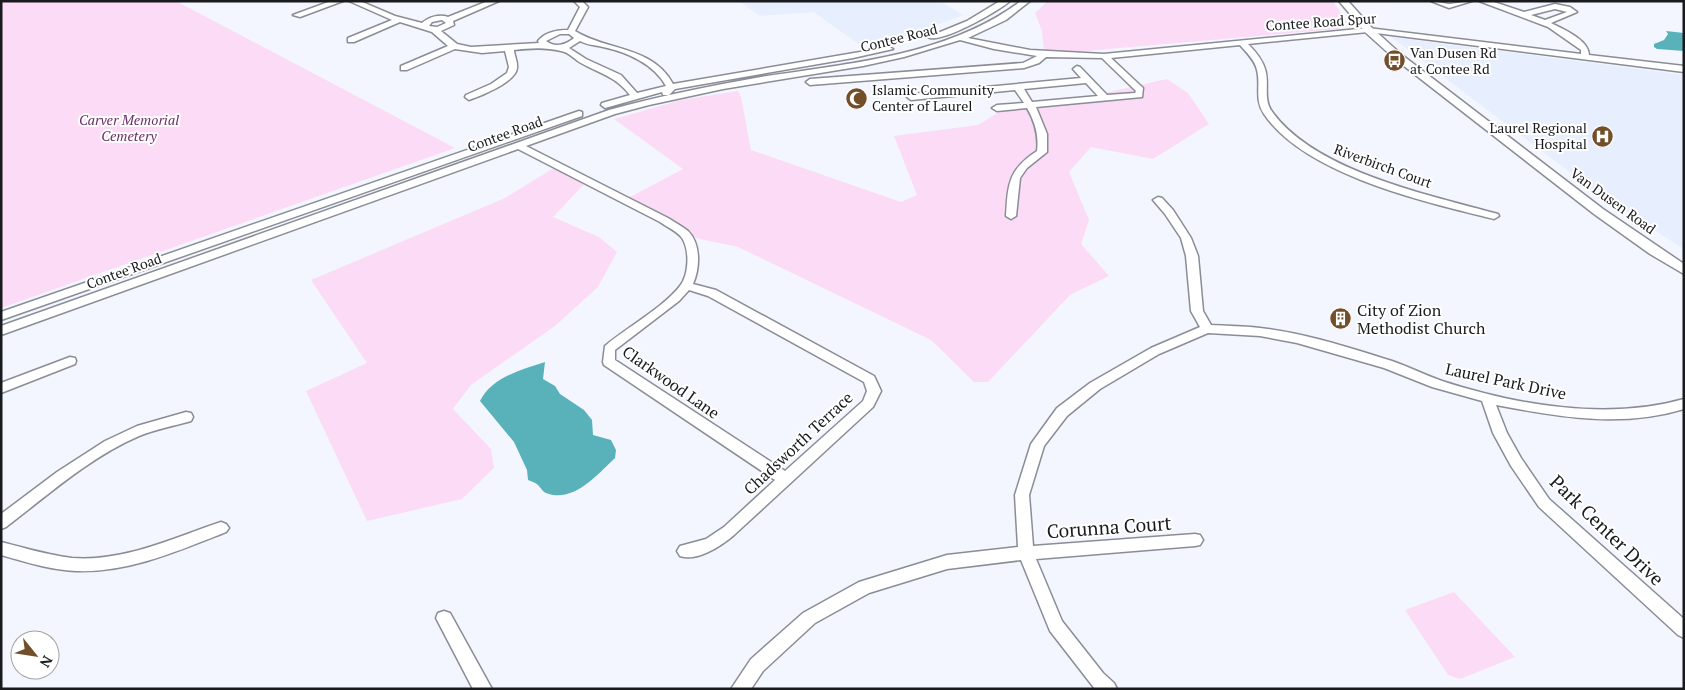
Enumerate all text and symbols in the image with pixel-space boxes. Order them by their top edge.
street label: Contee Road Spur [1265,8,1378,35]
street label: Contee Road [858,19,940,56]
place label: Van Dusen Rd at Contee Rd [1410,43,1497,78]
bus stop icon: Van Dusen Rd at Contee Rd [1382,49,1406,73]
place label: Islamic Community Center of Laurel [872,80,995,115]
mosque icon: Islamic Community Center of Laurel [844,86,868,110]
park label: Carver Memorial Cemetery [79,110,179,145]
street label: Contee Road [465,111,545,156]
place label: Laurel Regional Hospital [1490,118,1587,153]
hospital icon: Laurel Regional Hospital [1591,124,1615,148]
street label: Riverbirch Court [1332,139,1435,192]
street label: Van Dusen Road [1567,163,1660,238]
street label: Contee Road [84,248,164,293]
place label: City of Zion Methodist Church [1357,299,1486,339]
building icon: City of Zion Methodist Church [1329,307,1353,331]
street label: Clarkwood Lane [618,340,724,424]
street label: Laurel Park Drive [1444,357,1568,405]
street label: Chadsworth Terrace [739,387,857,499]
street label: Park Center Drive [1545,469,1670,590]
street label: Corunna Court [1046,510,1172,543]
north arrow [10,630,60,680]
text: N [36,652,58,671]

